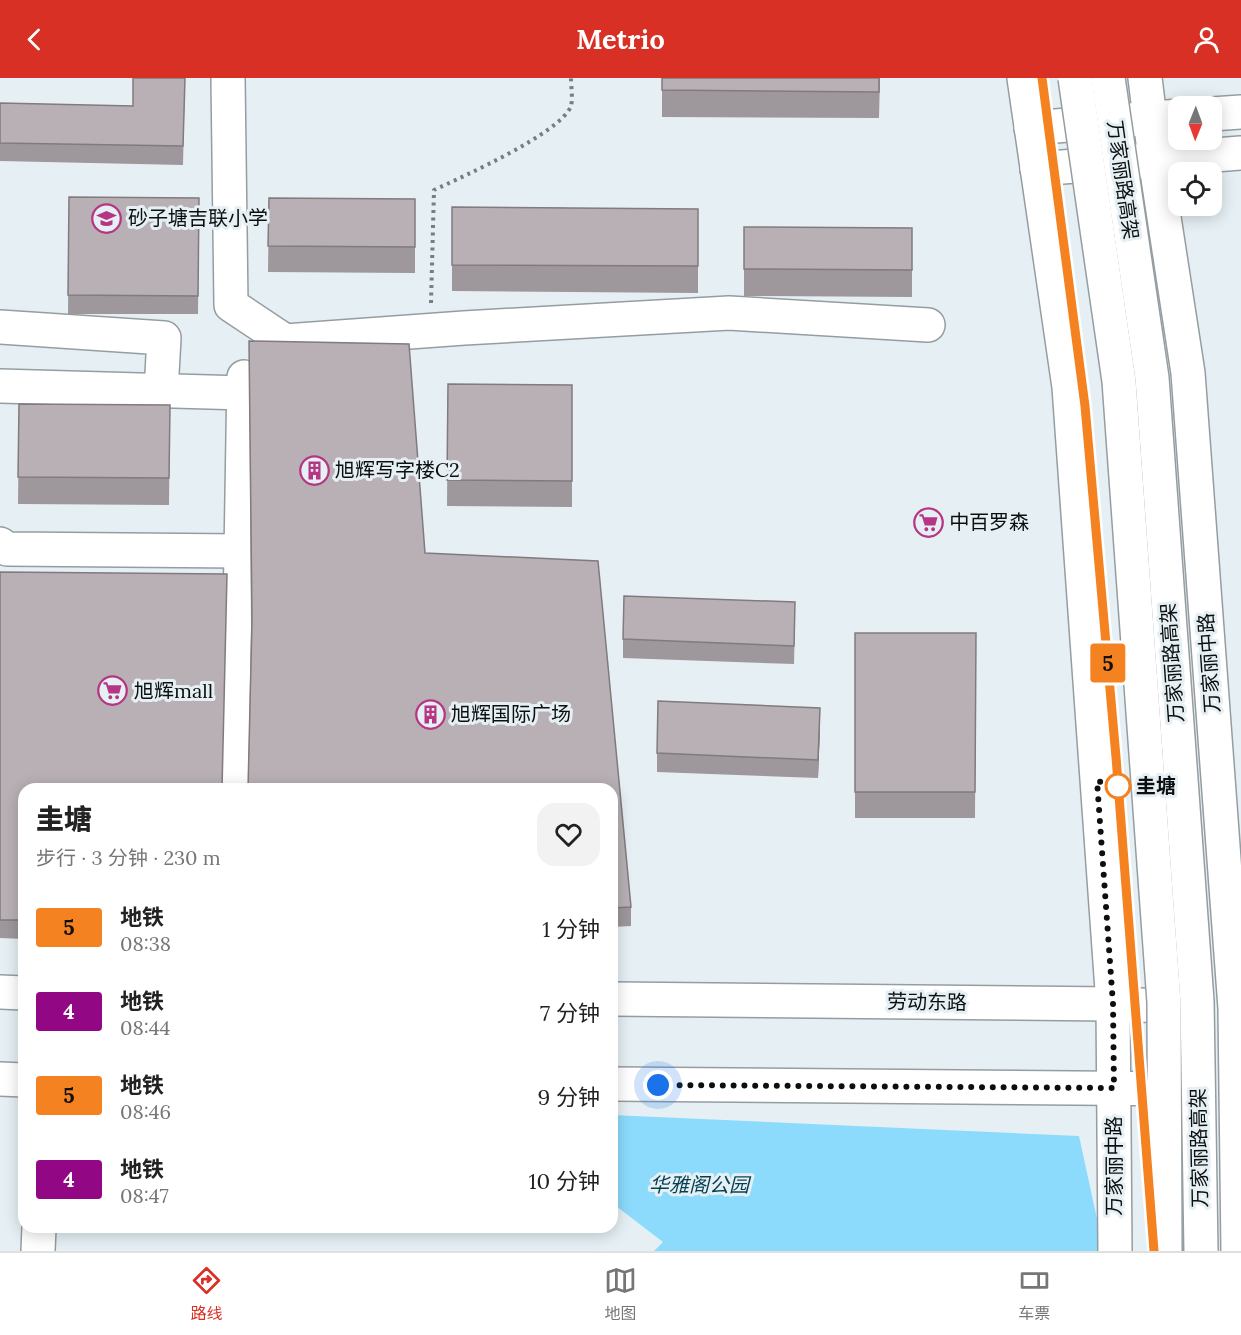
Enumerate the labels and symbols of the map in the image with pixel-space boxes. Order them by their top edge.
north arrow [1168,96,1222,150]
street label: 万家丽路高架 [1103,119,1144,241]
school or university icon: 砂子塘吉联小学 [91,202,123,234]
place label: 砂子塘吉联小学 [128,205,268,230]
building icon: 旭辉写字楼C2 [298,454,330,486]
place label: 旭辉写字楼C2 [335,457,460,482]
supermarket icon: 中百罗森 [912,506,944,538]
place label: 中百罗森 [949,509,1029,534]
street label: 万家丽路高架 [1155,602,1188,724]
street label: 万家丽中路 [1193,612,1224,714]
line badge: 5 [1088,644,1128,682]
supermarket icon: 旭辉mall [97,675,129,707]
place label: 旭辉mall [134,678,213,703]
building icon: 旭辉国际广场 [414,698,446,730]
place label: 旭辉国际广场 [451,701,571,726]
marker: 圭塘 [1105,773,1131,799]
place label: 圭塘 [1136,773,1176,798]
street label: 劳动东路 [887,988,967,1015]
your location [643,1070,673,1100]
street label: 万家丽路高架 [1185,1088,1212,1208]
street label: 万家丽中路 [1101,1116,1126,1216]
park label: 华雅阁公园 [649,1172,752,1197]

